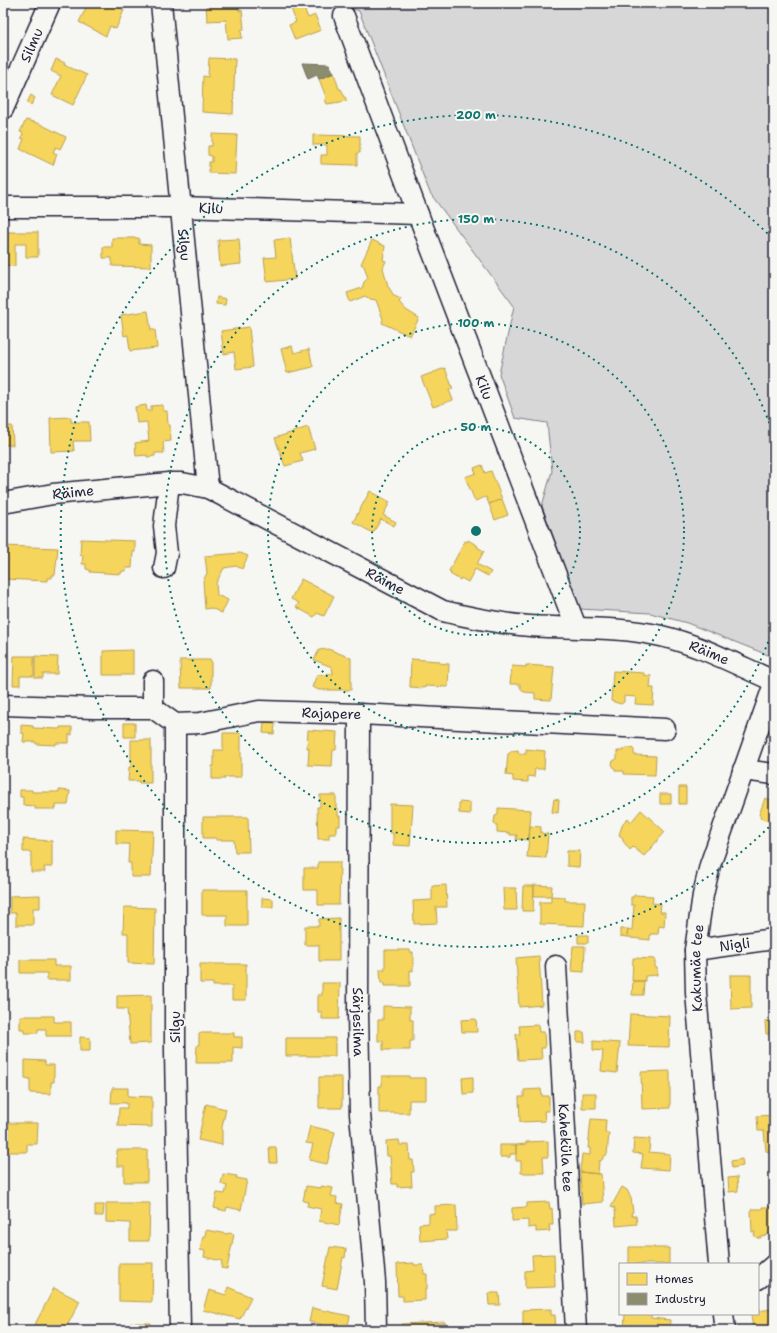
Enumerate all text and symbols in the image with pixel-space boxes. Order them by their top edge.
street label: Silmu [16,25,47,65]
text: 200 m [456,107,496,123]
street label: Kilu [198,199,224,217]
text: 150 m [458,211,494,227]
street label: Silgu [174,228,195,262]
text: 100 m [458,315,495,331]
street label: Kilu [471,373,497,402]
text: 50 m [461,419,492,435]
street label: Räime [51,481,95,503]
centre of rings [469,524,483,538]
street label: Räime [363,563,408,599]
street label: Räime [687,636,732,669]
street label: Rajapere [301,703,362,723]
street label: Kakumäe tee [686,923,708,1013]
street label: Nigli [718,933,751,956]
street label: Särjesilma [349,987,368,1057]
street label: Silgu [166,1011,184,1043]
street label: Kaheküla tee [555,1103,577,1193]
legend [619,1263,759,1315]
text: Homes [655,1271,694,1287]
text: Industry [655,1291,706,1307]

